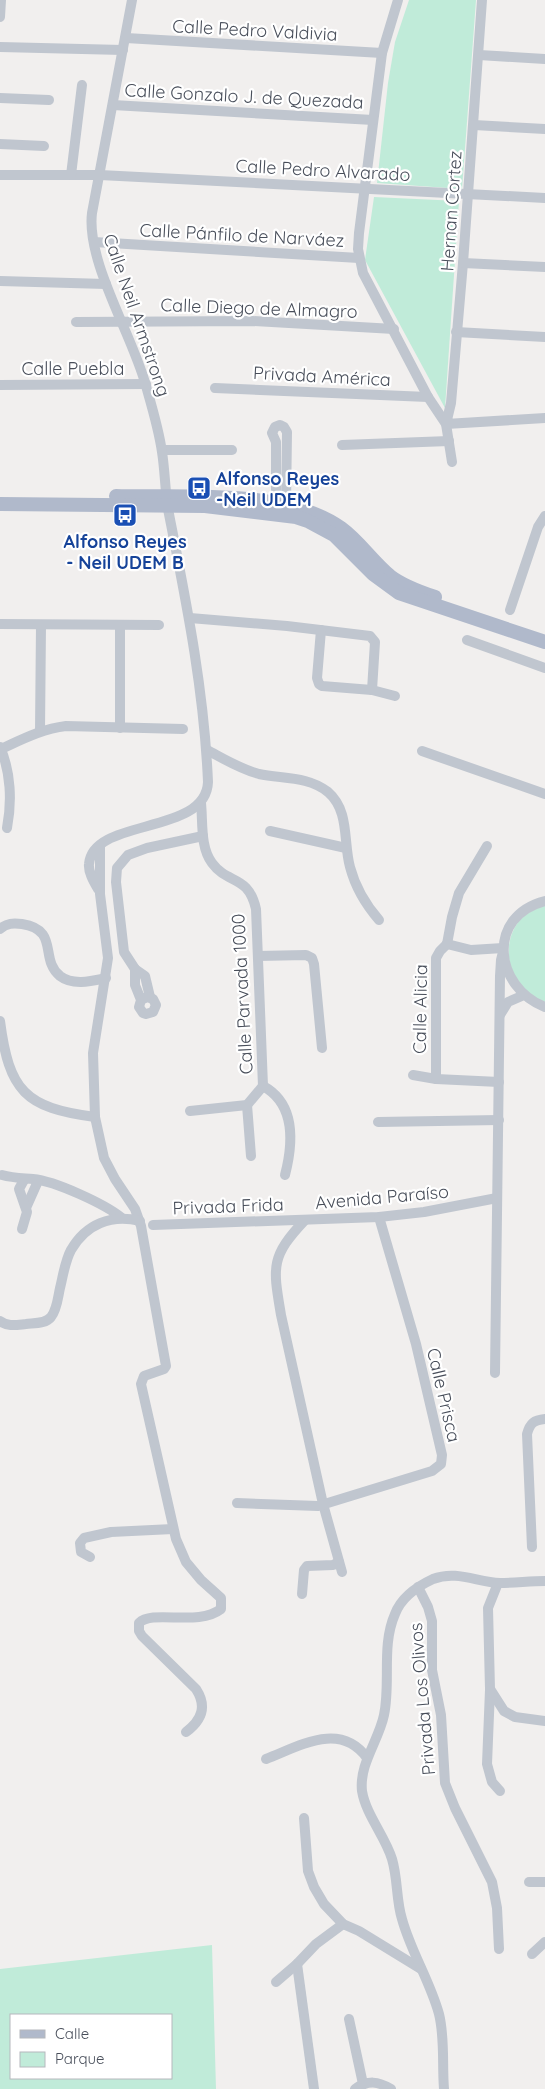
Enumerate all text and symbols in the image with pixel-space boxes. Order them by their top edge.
street label: Calle Pedro Valdivia [172,14,338,46]
street label: Calle Gonzalo J. de Quezada [124,78,364,114]
street label: Hernan Cortez [435,150,467,272]
street label: Calle Pedro Alvarado [235,154,411,186]
street label: Calle Pánfilo de Narváez [139,218,345,252]
street label: Calle Neil Armstrong [98,231,176,399]
street label: Calle Diego de Almagro [160,293,358,323]
street label: Calle Puebla [22,357,124,380]
street label: Privada América [253,361,391,391]
place label: Alfonso Reyes -Neil UDEM [216,467,339,511]
bus stop icon: Alfonso Reyes -Neil UDEM [186,475,212,501]
bus stop icon: Alfonso Reyes - Neil UDEM B [112,502,138,528]
place label: Alfonso Reyes - Neil UDEM B [63,530,187,574]
street label: Calle Parvada 1000 [226,913,258,1075]
street label: Calle Alicia [408,964,432,1054]
street label: Avenida Paraíso [314,1180,450,1214]
street label: Privada Frida [172,1193,284,1219]
street label: Calle Prisca [422,1346,466,1444]
street label: Privada Los Olivos [404,1622,440,1776]
legend [10,2014,172,2079]
text: Calle [55,2024,89,2043]
text: Parque [55,2049,105,2068]

